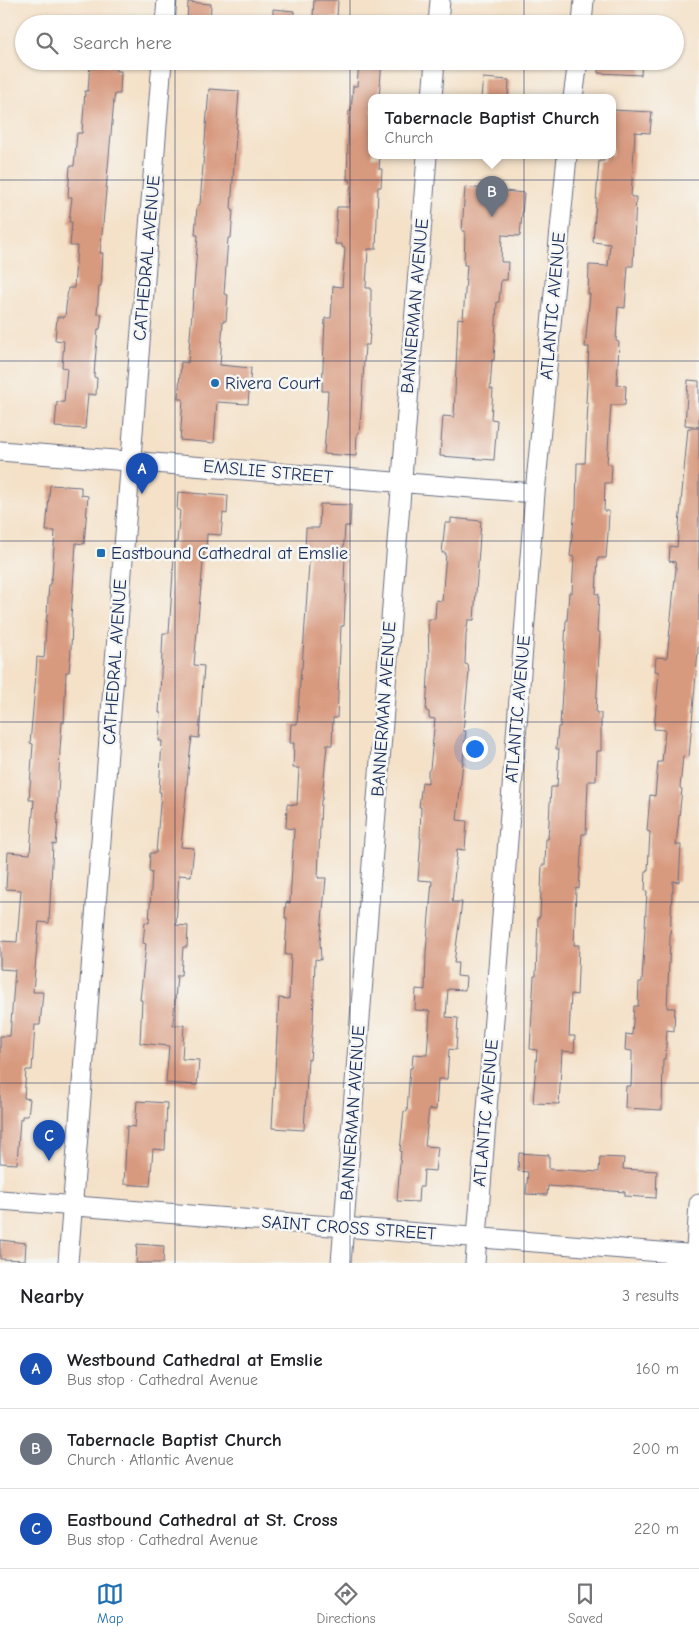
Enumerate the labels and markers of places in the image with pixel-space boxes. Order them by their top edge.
pin: B [476,176,508,217]
place label: Rivera Court [225,373,321,394]
marker: Rivera Court [209,377,221,389]
pin: A [126,453,158,494]
place label: Eastbound Cathedral at Emslie [111,543,348,564]
marker: Eastbound Cathedral at Emslie [95,547,107,559]
pin: C [33,1120,65,1161]

